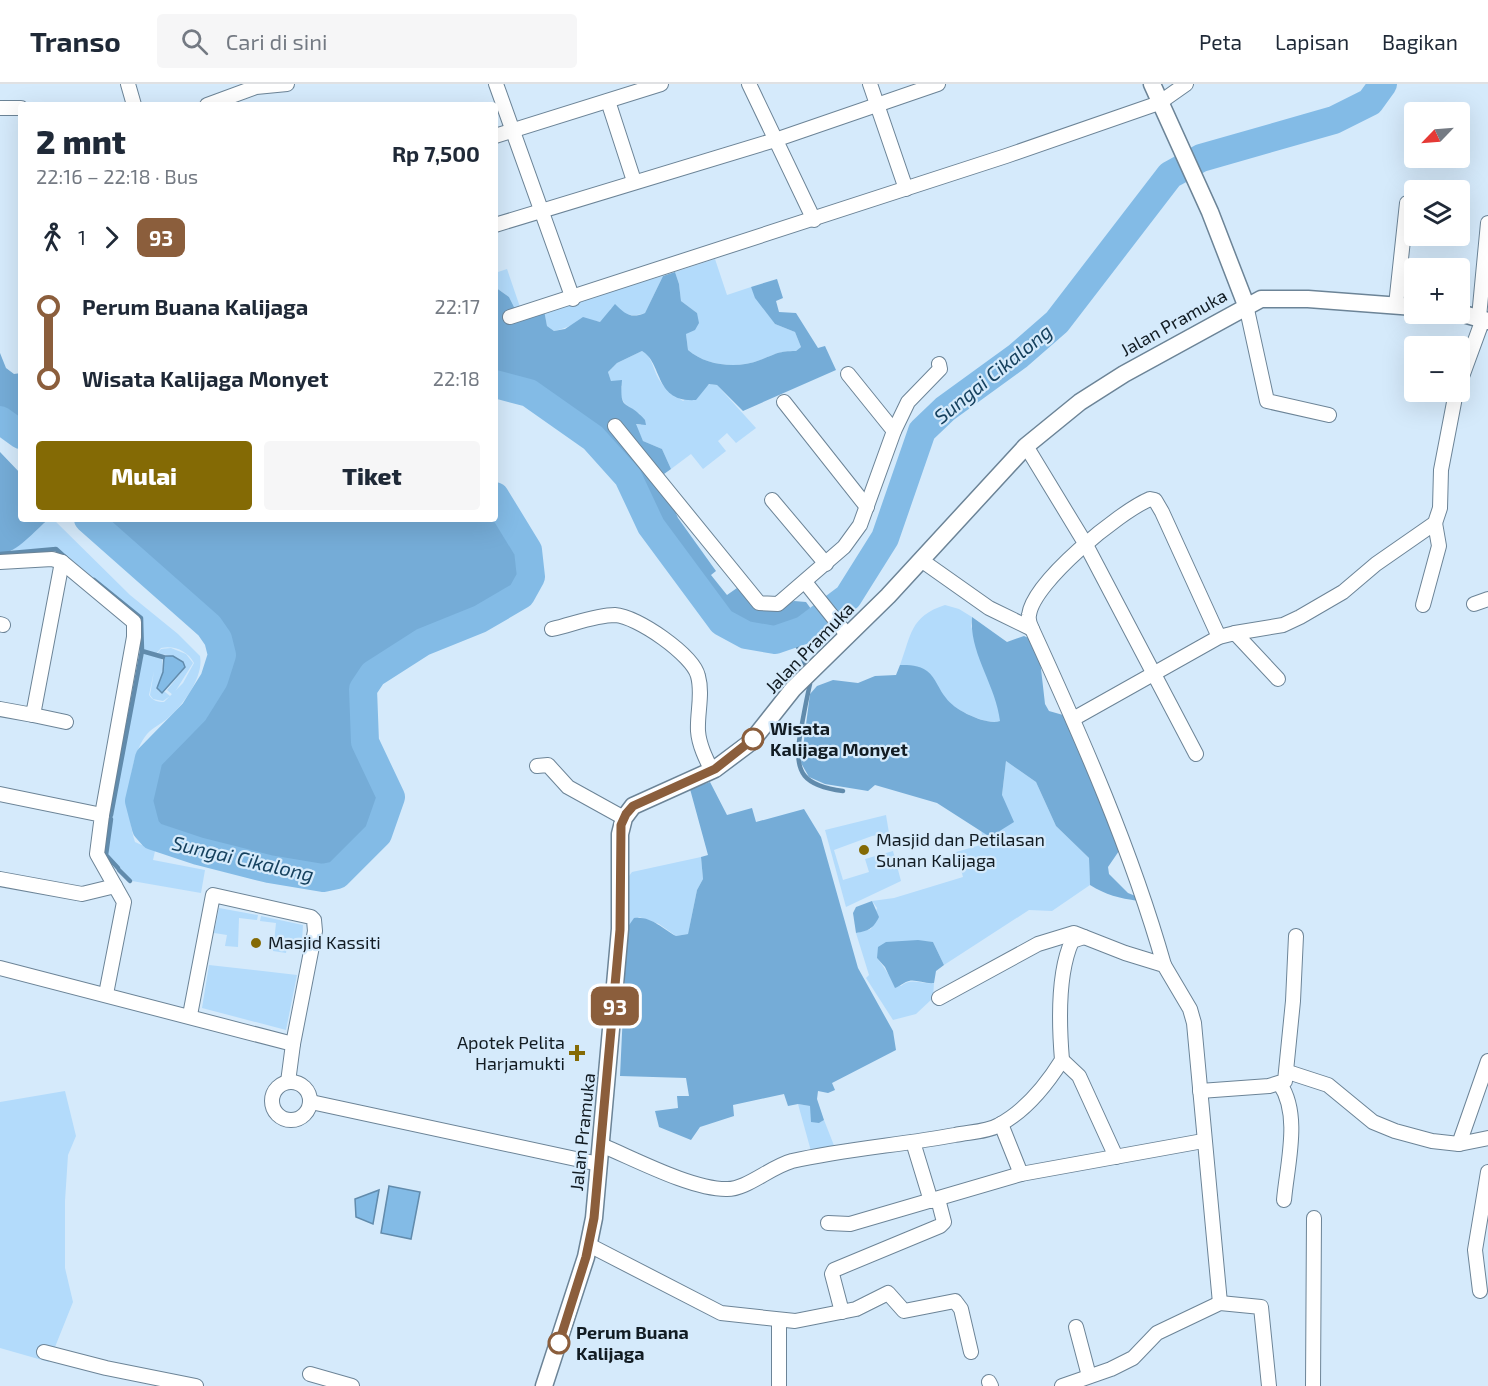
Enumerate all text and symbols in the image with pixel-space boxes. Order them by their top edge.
search box [157,14,577,68]
text: Transo [30,24,121,58]
icon: search [178,25,211,58]
text: Cari di sini [226,28,327,54]
text: Peta [1199,29,1242,54]
text: Lapisan [1275,29,1349,54]
text: Bagikan [1382,29,1458,54]
north arrow [1404,102,1470,168]
map controls [1404,102,1470,402]
text: 2 mnt [36,121,126,161]
text: Rp 7,500 [392,140,480,166]
text: 22:16 – 22:18 · Bus [36,164,198,188]
button: layers [1404,180,1470,246]
icon: walk [36,221,69,254]
icon: forward [95,221,128,254]
text: 1 [78,225,86,249]
text: 93 [149,225,173,250]
button: + [1404,258,1470,324]
street label: Jalan Pramuka [1116,284,1231,360]
text: Perum Buana Kalijaga [82,293,308,319]
text: 22:17 [435,294,480,318]
water label: Sungai Cikalong [929,318,1056,428]
button: − [1404,336,1470,402]
text: Wisata Kalijaga Monyet [82,365,328,391]
text: 22:18 [433,366,480,390]
button: Mulai [36,441,252,510]
button: Tiket [264,441,480,510]
street label: Jalan Pramuka [760,597,858,698]
place label: Wisata Kalijaga Monyet [770,717,908,760]
marker: Wisata Kalijaga Monyet [742,728,764,750]
place label: Masjid dan Petilasan Sunan Kalijaga [876,828,1045,871]
water label: Sungai Cikalong [170,830,316,886]
marker: Masjid dan Petilasan Sunan Kalijaga [857,843,871,857]
place label: Masjid Kassiti [268,931,381,953]
marker: Masjid Kassiti [249,936,263,950]
line badge: 93 [588,986,642,1026]
text: 93 [603,994,627,1019]
place label: Apotek Pelita Harjamukti [457,1031,565,1074]
marker: Apotek Pelita Harjamukti [570,1046,584,1060]
street label: Jalan Pramuka [565,1072,599,1192]
place label: Perum Buana Kalijaga [576,1321,689,1364]
marker: Perum Buana Kalijaga [548,1332,570,1354]

